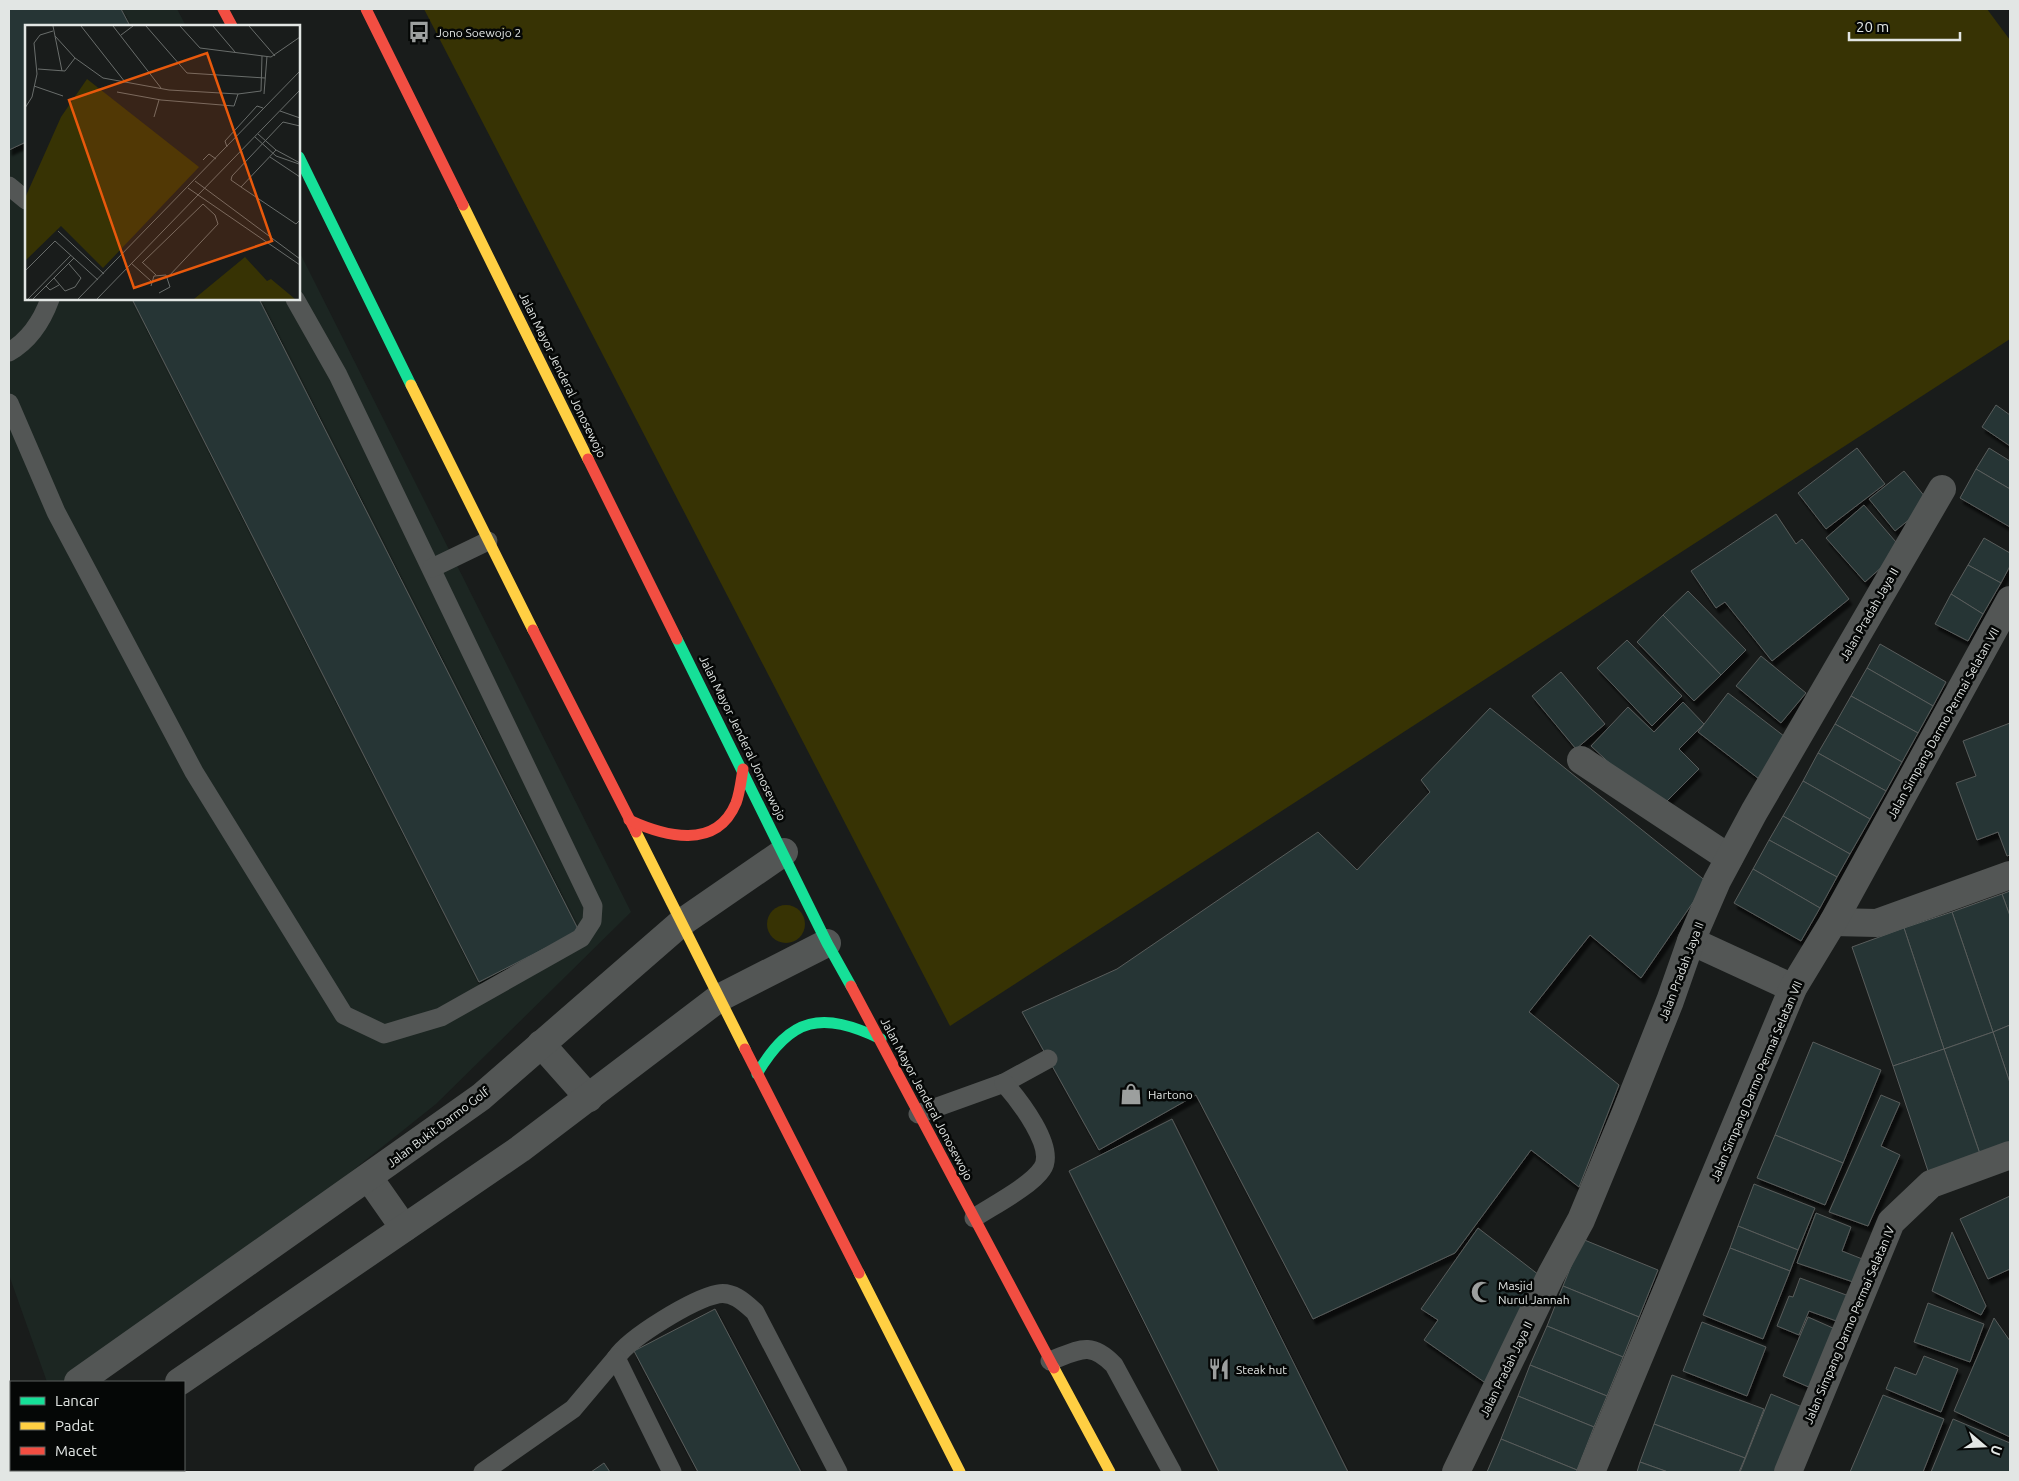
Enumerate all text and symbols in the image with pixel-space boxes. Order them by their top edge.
scale bar [1849,10,1960,42]
text: 20 m [1856,18,1889,35]
bus stop icon: Jono Soewojo 2 [406,19,432,45]
inset map [25,25,300,300]
place label: Jono Soewojo 2 [436,26,521,39]
street label: Jalan Mayor Jenderal Jonosewojo [517,290,609,460]
street label: Jalan Pradah Jaya II [1837,565,1901,663]
street label: Jalan Simpang Darmo Permai Selatan VII [1885,625,2001,821]
street label: Jalan Mayor Jenderal Jonosewojo [697,653,789,823]
street label: Jalan Pradah Jaya II [1656,920,1706,1022]
street label: Jalan Simpang Darmo Permai Selatan VII [1708,979,1804,1183]
street label: Jalan Mayor Jenderal Jonosewojo [878,1016,976,1182]
shop icon: Hartono [1118,1081,1144,1107]
street label: Jalan Bukit Darmo Golf [385,1084,492,1169]
place label: Hartono [1148,1088,1193,1101]
street label: Jalan Simpang Darmo Permai Selatan IV [1801,1224,1897,1426]
mosque icon: Masjid Nurul Jannah [1469,1279,1495,1305]
place label: Masjid Nurul Jannah [1498,1279,1570,1306]
street label: Jalan Pradah Jaya II [1477,1319,1535,1419]
restaurant icon: Steak hut [1206,1356,1232,1382]
place label: Steak hut [1236,1363,1287,1376]
legend [10,1381,185,1471]
text: Lancar [55,1392,100,1409]
text: Padat [55,1417,94,1434]
north arrow [1959,1421,2009,1471]
text: Macet [55,1442,97,1459]
text: U [1987,1443,2005,1457]

